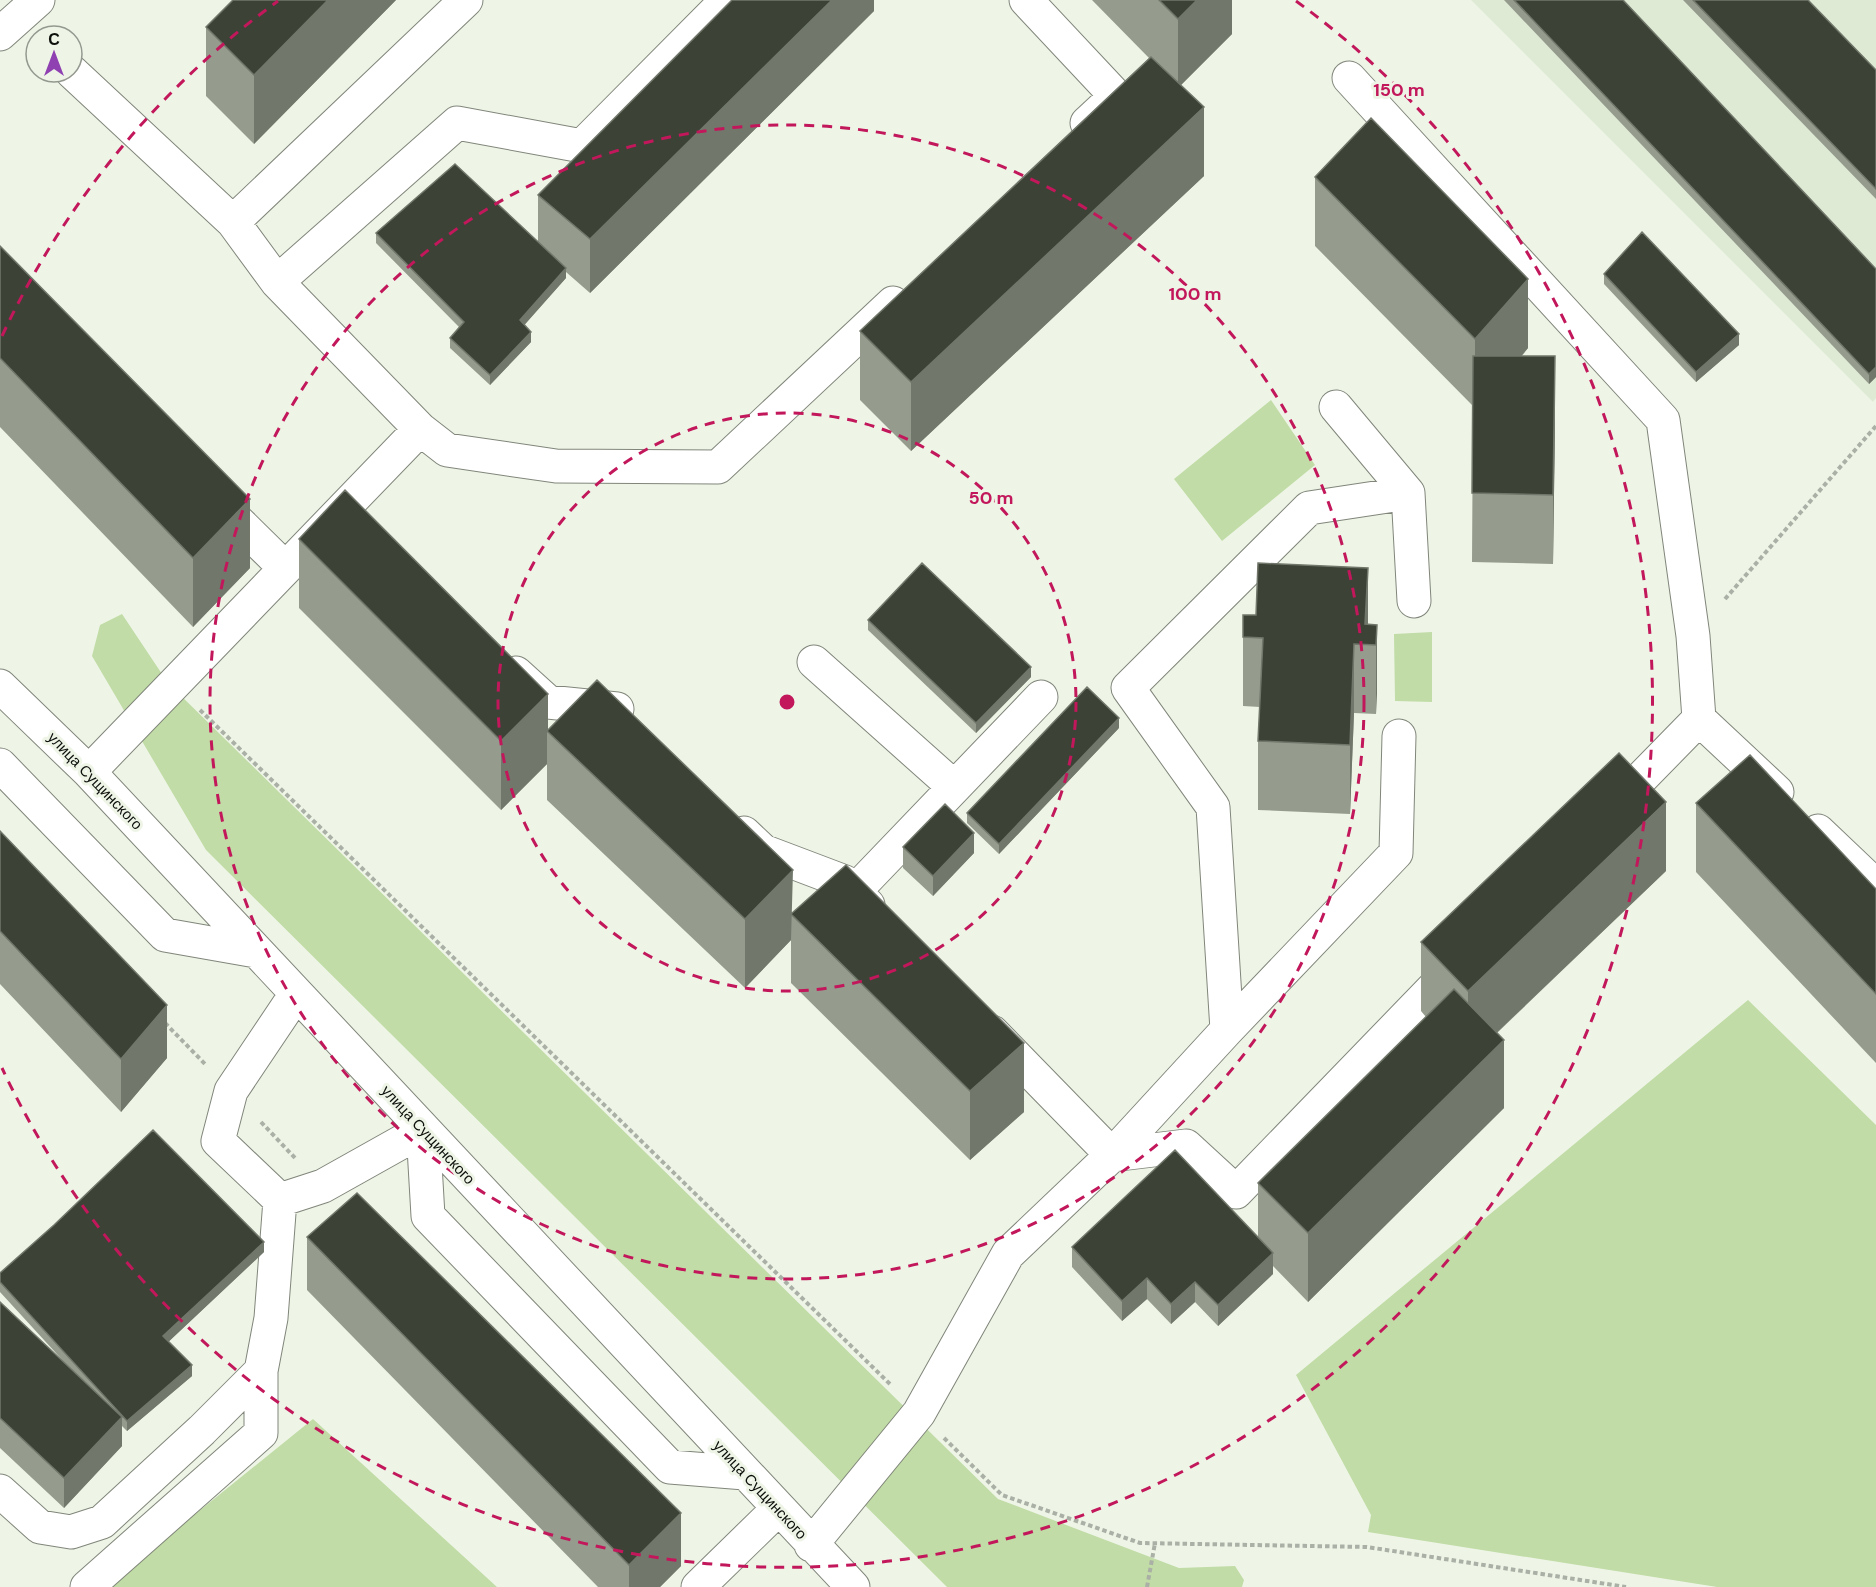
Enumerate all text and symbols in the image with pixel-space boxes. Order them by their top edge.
north arrow [24,24,84,84]
text: С [48,29,60,50]
text: 150 m [1373,78,1425,102]
text: 100 m [1168,282,1222,306]
text: 50 m [968,486,1014,510]
centre of rings [777,692,797,712]
street label: улица Сущинского [43,728,147,834]
street label: улица Сущинского [377,1081,479,1189]
street label: улица Сущинского [709,1436,811,1544]

